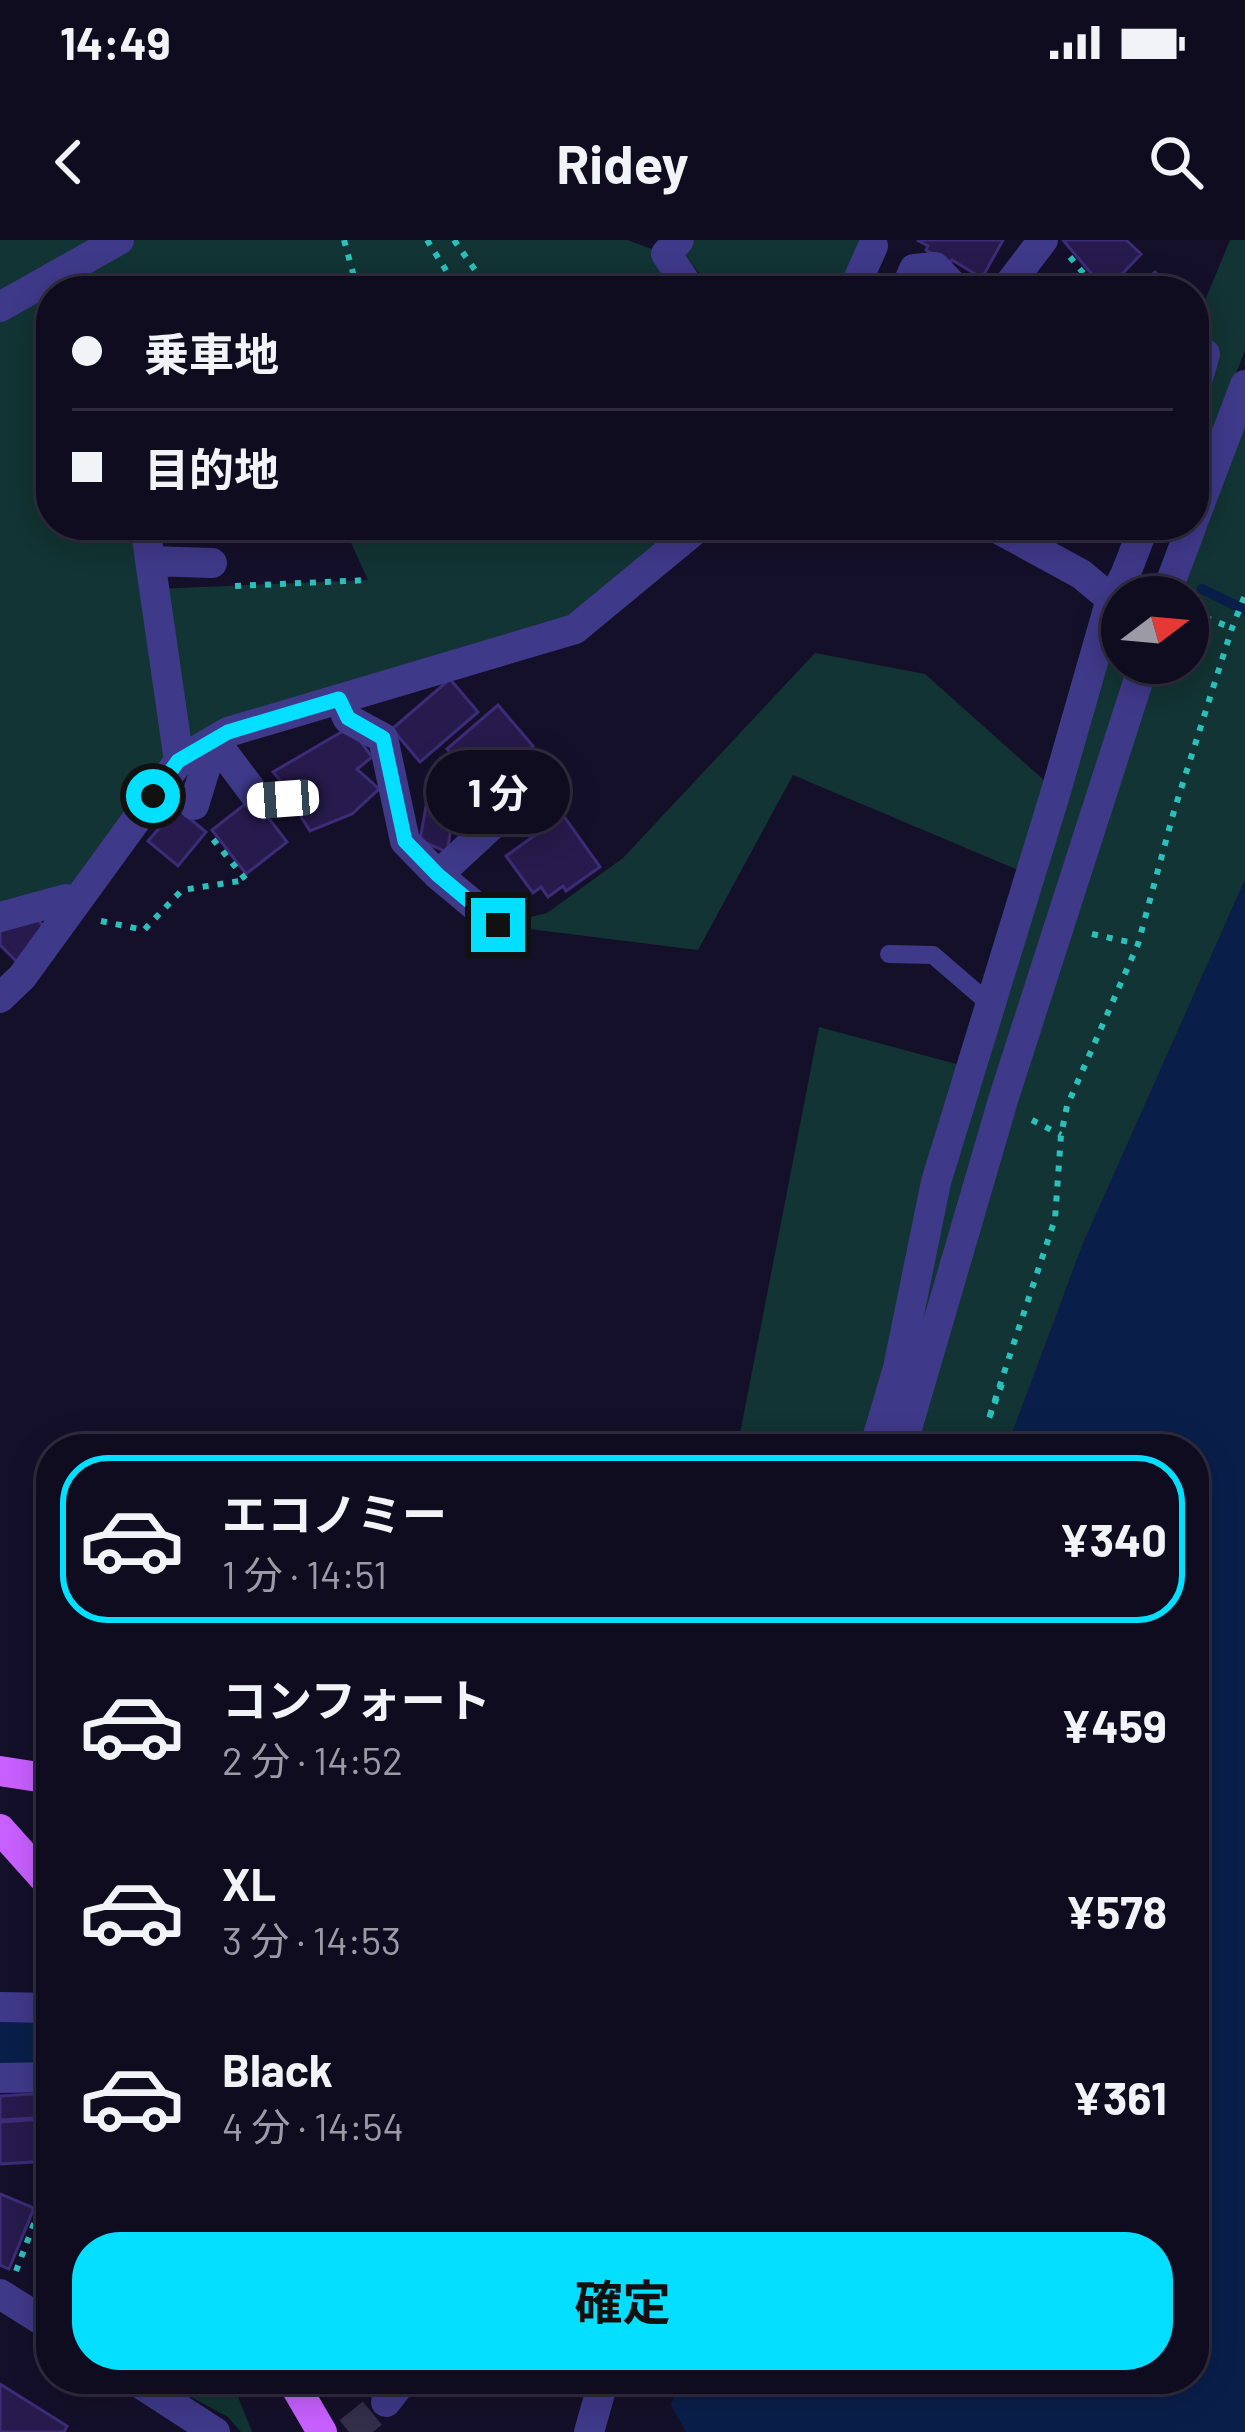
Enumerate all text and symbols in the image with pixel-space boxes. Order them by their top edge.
text: 14:49 [60,15,171,69]
icon: back [36,129,102,195]
icon: search [1143,129,1209,195]
text: Ridey [556,130,689,195]
text: 乗車地 [144,326,279,380]
text: 目的地 [144,441,279,495]
north arrow [1101,576,1209,684]
map controls [1101,576,1209,684]
callout: 1 分 [426,751,570,835]
text: 1 分 [468,768,528,815]
route start [126,769,180,823]
car [246,779,320,819]
route end [471,898,525,952]
icon: car [78,1485,186,1593]
text: エコノミー [222,1486,447,1540]
text: ¥340 [1059,1512,1167,1566]
text: 1 分 · 14:51 [222,1550,387,1597]
icon: car [78,1671,186,1779]
text: コンフォート [222,1672,491,1726]
text: ¥459 [1061,1698,1167,1752]
text: 2 分 · 14:52 [222,1736,403,1783]
text: XL [222,1856,276,1910]
icon: car [78,1857,186,1965]
text: ¥578 [1065,1884,1167,1938]
text: 3 分 · 14:53 [222,1916,401,1963]
text: Black [222,2042,333,2096]
icon: car [78,2043,186,2151]
text: ¥361 [1072,2070,1167,2124]
text: 4 分 · 14:54 [222,2102,404,2149]
button: 確定 [72,2232,1173,2370]

